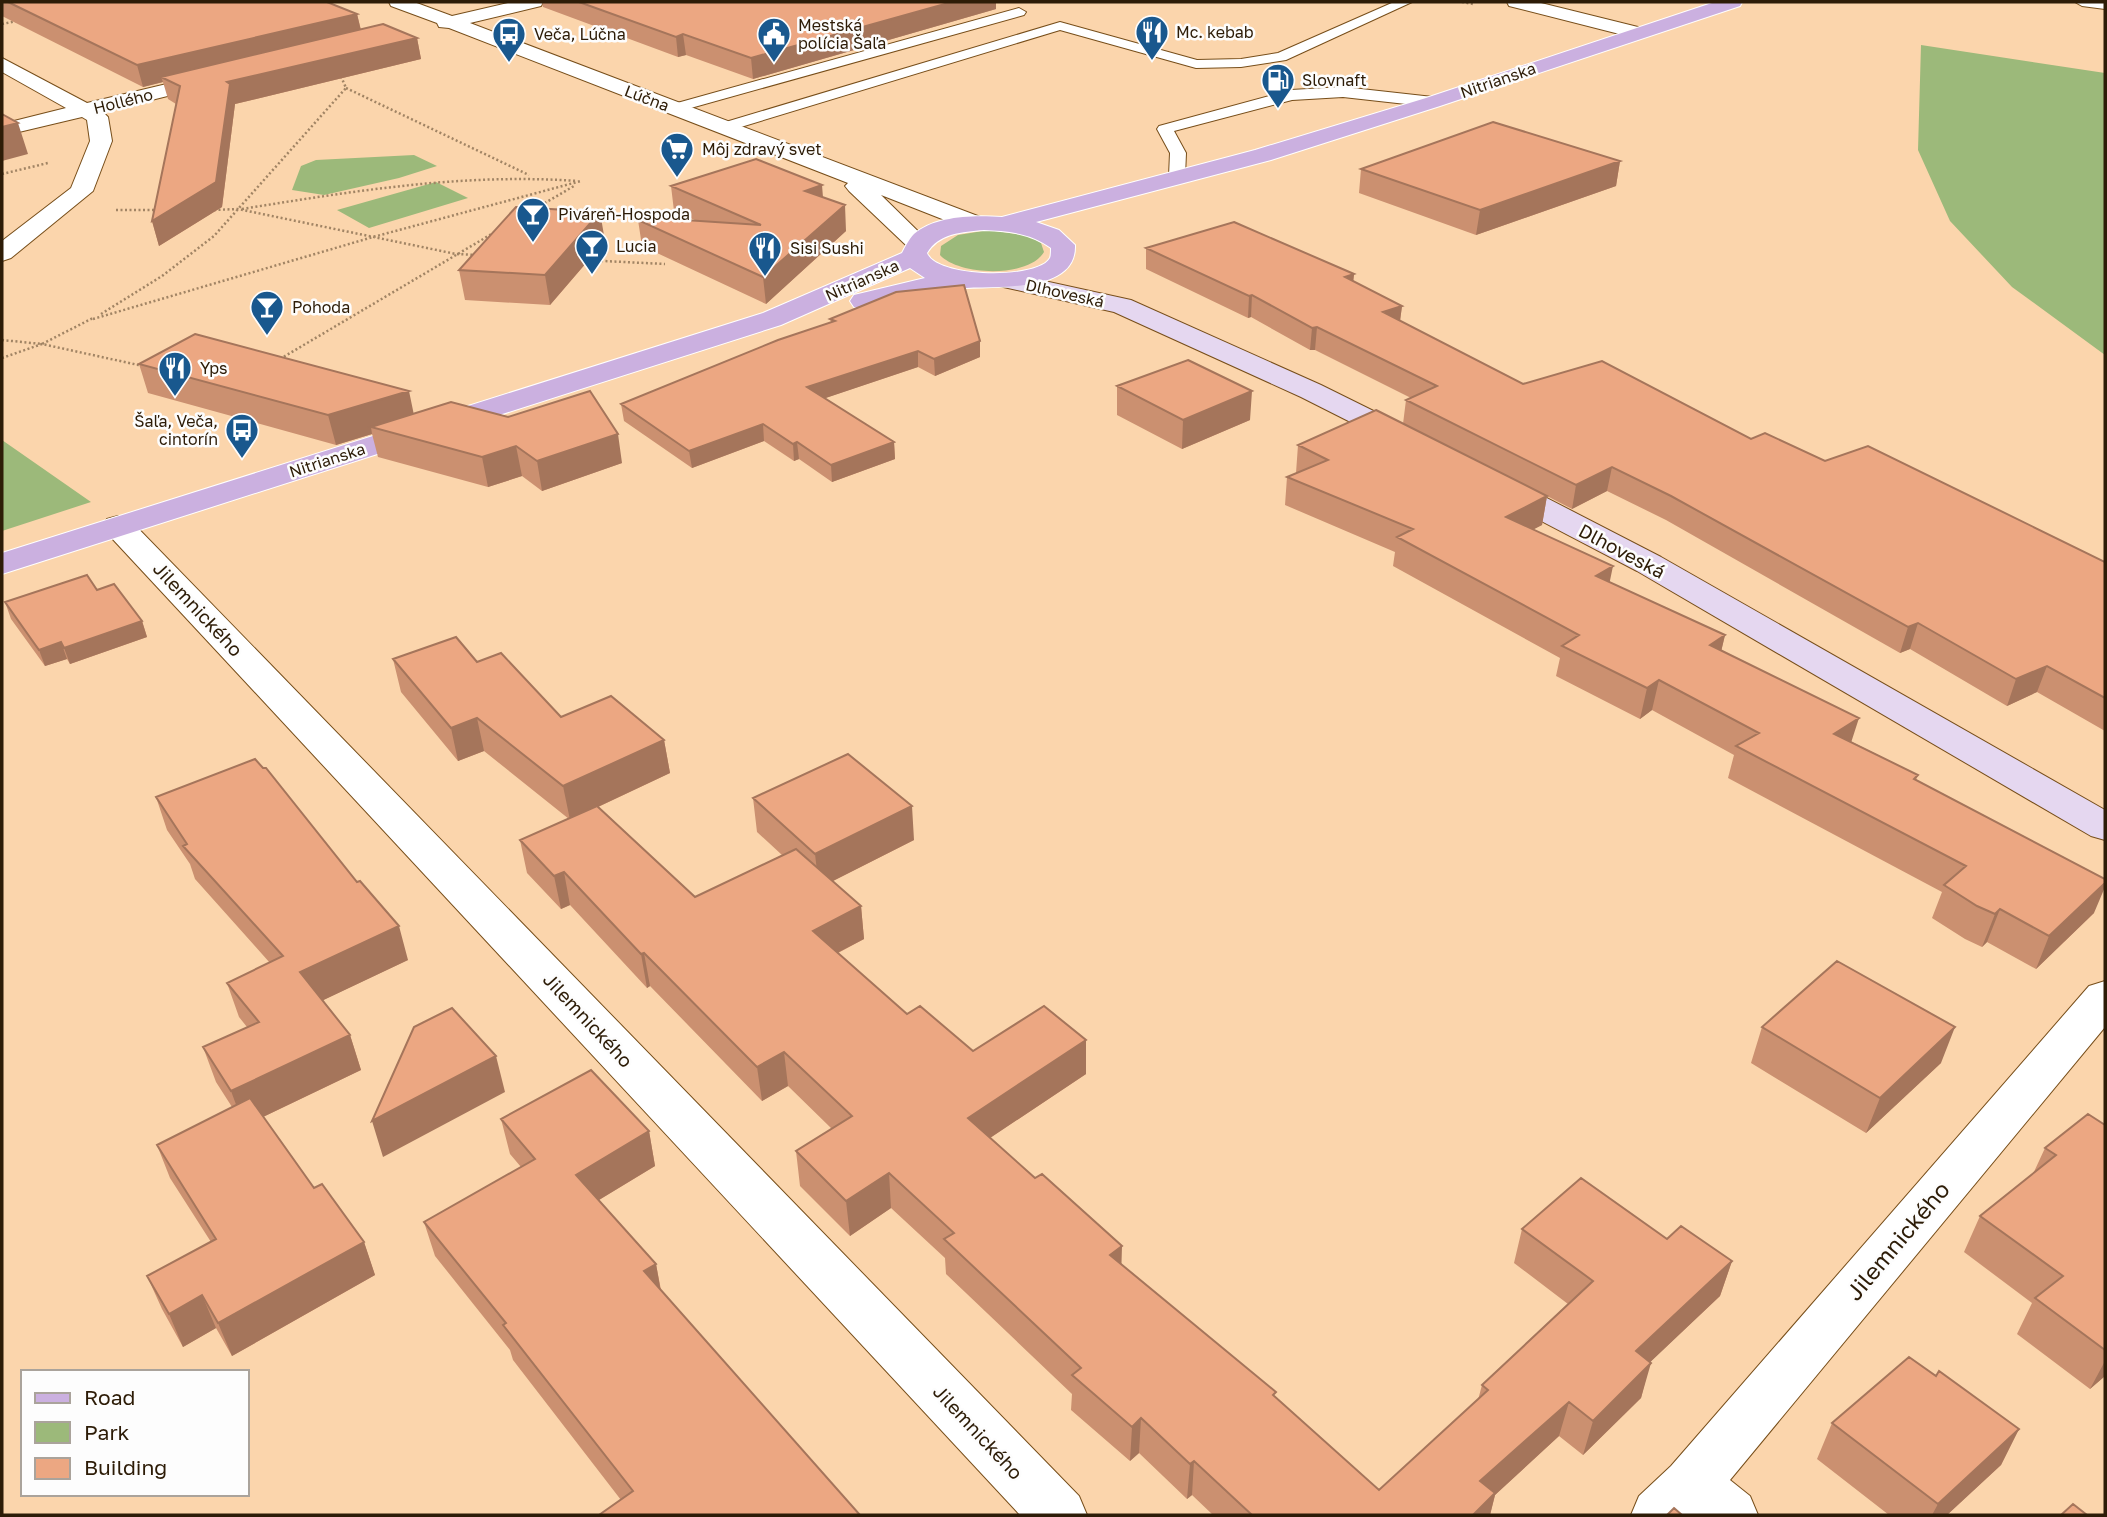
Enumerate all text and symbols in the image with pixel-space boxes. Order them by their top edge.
restaurant icon: Mc. kebab [1133,13,1171,62]
bus stop icon: Veča, Lúčna [490,15,528,64]
public building icon: Mestská polícia Šaľa [755,15,793,64]
place label: Mestská polícia Šaľa [798,15,886,53]
place label: Mc. kebab [1176,22,1254,42]
place label: Veča, Lúčna [534,24,626,44]
street label: Nitrianska [1458,58,1538,102]
fuel station icon: Slovnaft [1259,61,1297,110]
place label: Slovnaft [1302,70,1367,90]
street label: Lúčna [622,80,672,116]
street label: Hollého [91,84,155,118]
supermarket icon: Môj zdravý svet [658,130,696,179]
place label: Môj zdravý svet [702,139,822,159]
bar icon: Piváreň-Hospoda [514,195,552,244]
place label: Piváreň-Hospoda [558,204,690,224]
bar icon: Lucia [573,227,611,276]
restaurant icon: Sisi Sushi [746,229,784,278]
place label: Lucia [616,236,657,256]
place label: Sisi Sushi [790,238,864,258]
street label: Nitrianska [822,255,902,305]
street label: Dlhoveská [1024,274,1106,312]
bar icon: Pohoda [248,288,286,337]
place label: Pohoda [292,297,350,317]
restaurant icon: Yps [156,349,194,398]
place label: Yps [200,358,228,378]
place label: Šaľa, Veča, cintorín [134,411,218,449]
bus stop icon: Šaľa, Veča, cintorín [223,411,261,460]
street label: Nitrianska [287,438,367,482]
street label: Dlhoveská [1575,518,1669,583]
street label: Jilemnického [149,557,248,661]
street label: Jilemnického [539,968,638,1072]
street label: Jilemnického [1839,1175,1955,1305]
legend [21,1370,248,1496]
street label: Jilemnického [929,1380,1028,1484]
text: Road [84,1384,135,1410]
text: Park [84,1419,130,1445]
text: Building [84,1454,167,1480]

